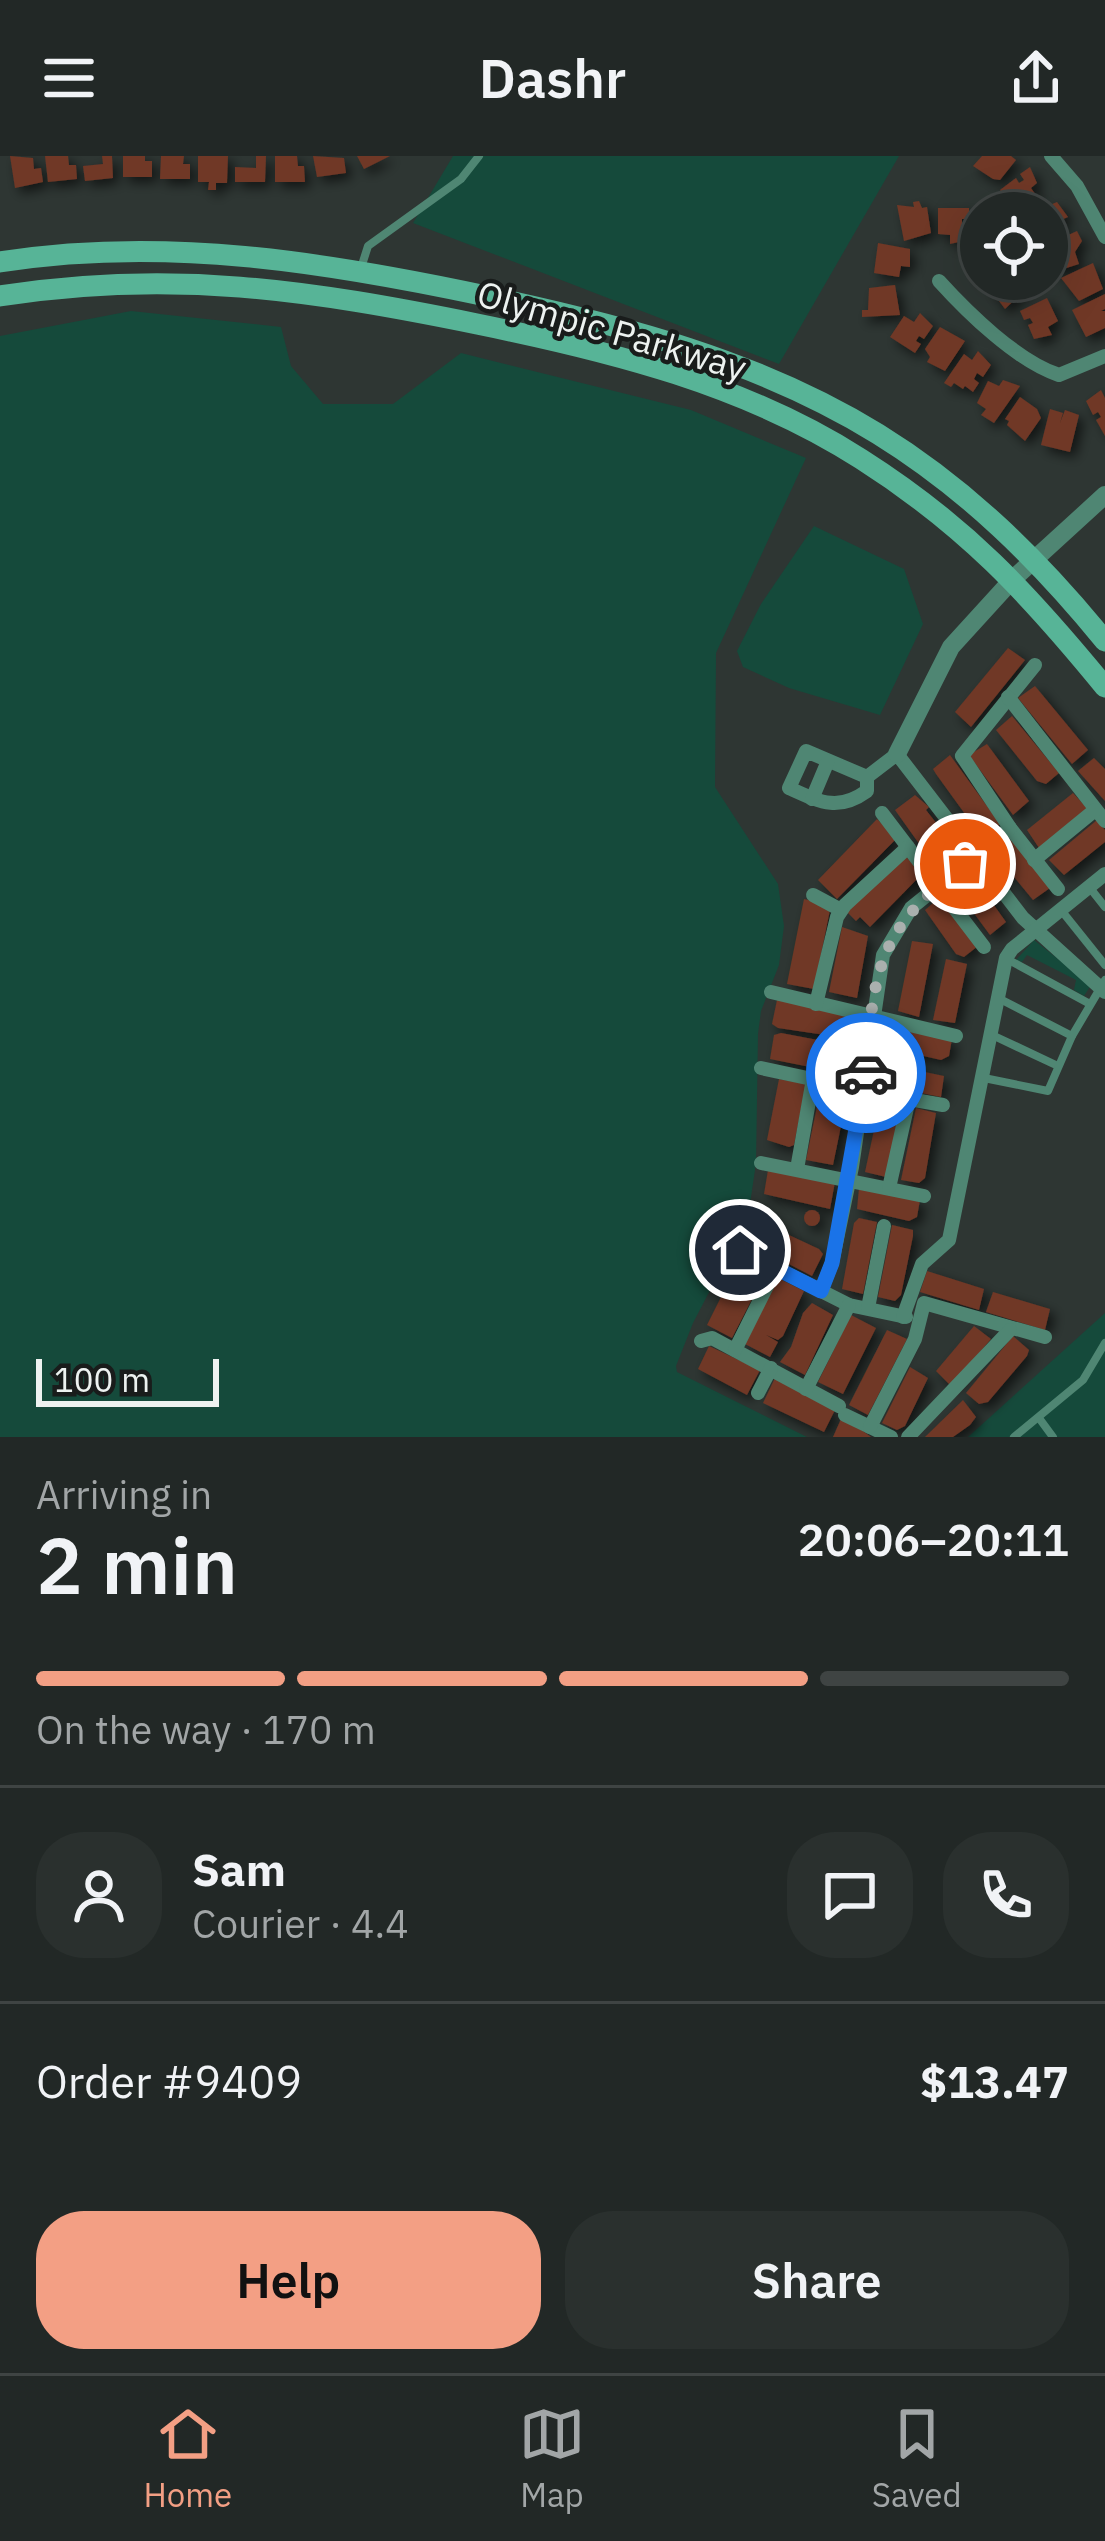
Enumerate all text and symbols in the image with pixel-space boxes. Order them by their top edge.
text: Dashr [479,43,626,113]
icon: menu [36,45,102,111]
icon: share [1003,45,1069,111]
map controls [960,192,1068,300]
button: locate [960,192,1068,300]
street label: Olympic Parkway [472,269,752,391]
pin [914,813,1016,915]
icon: bag [932,831,998,897]
courier [806,1013,926,1133]
icon: car [833,1040,899,1106]
pin [689,1199,791,1301]
icon: home [707,1217,773,1283]
scale bar [36,1353,219,1406]
text: 100 m [54,1358,150,1401]
text: Arriving in [36,1469,212,1520]
text: 20:06–20:11 [798,1510,1069,1568]
text: 2 min [36,1514,238,1615]
text: On the way · 170 m [36,1704,376,1755]
button: person [36,1832,162,1958]
button: chat [787,1832,913,1958]
button: phone [943,1832,1069,1958]
text: Sam [192,1840,286,1898]
text: Courier · 4.4 [192,1898,409,1949]
text: Order #9409 [36,2052,302,2110]
text: $13.47 [920,2052,1069,2110]
button: Help [36,2211,541,2349]
button: Share [565,2211,1069,2349]
tab: Home [143,2401,232,2516]
tab: Map [519,2401,585,2516]
tab: Saved [872,2401,962,2516]

